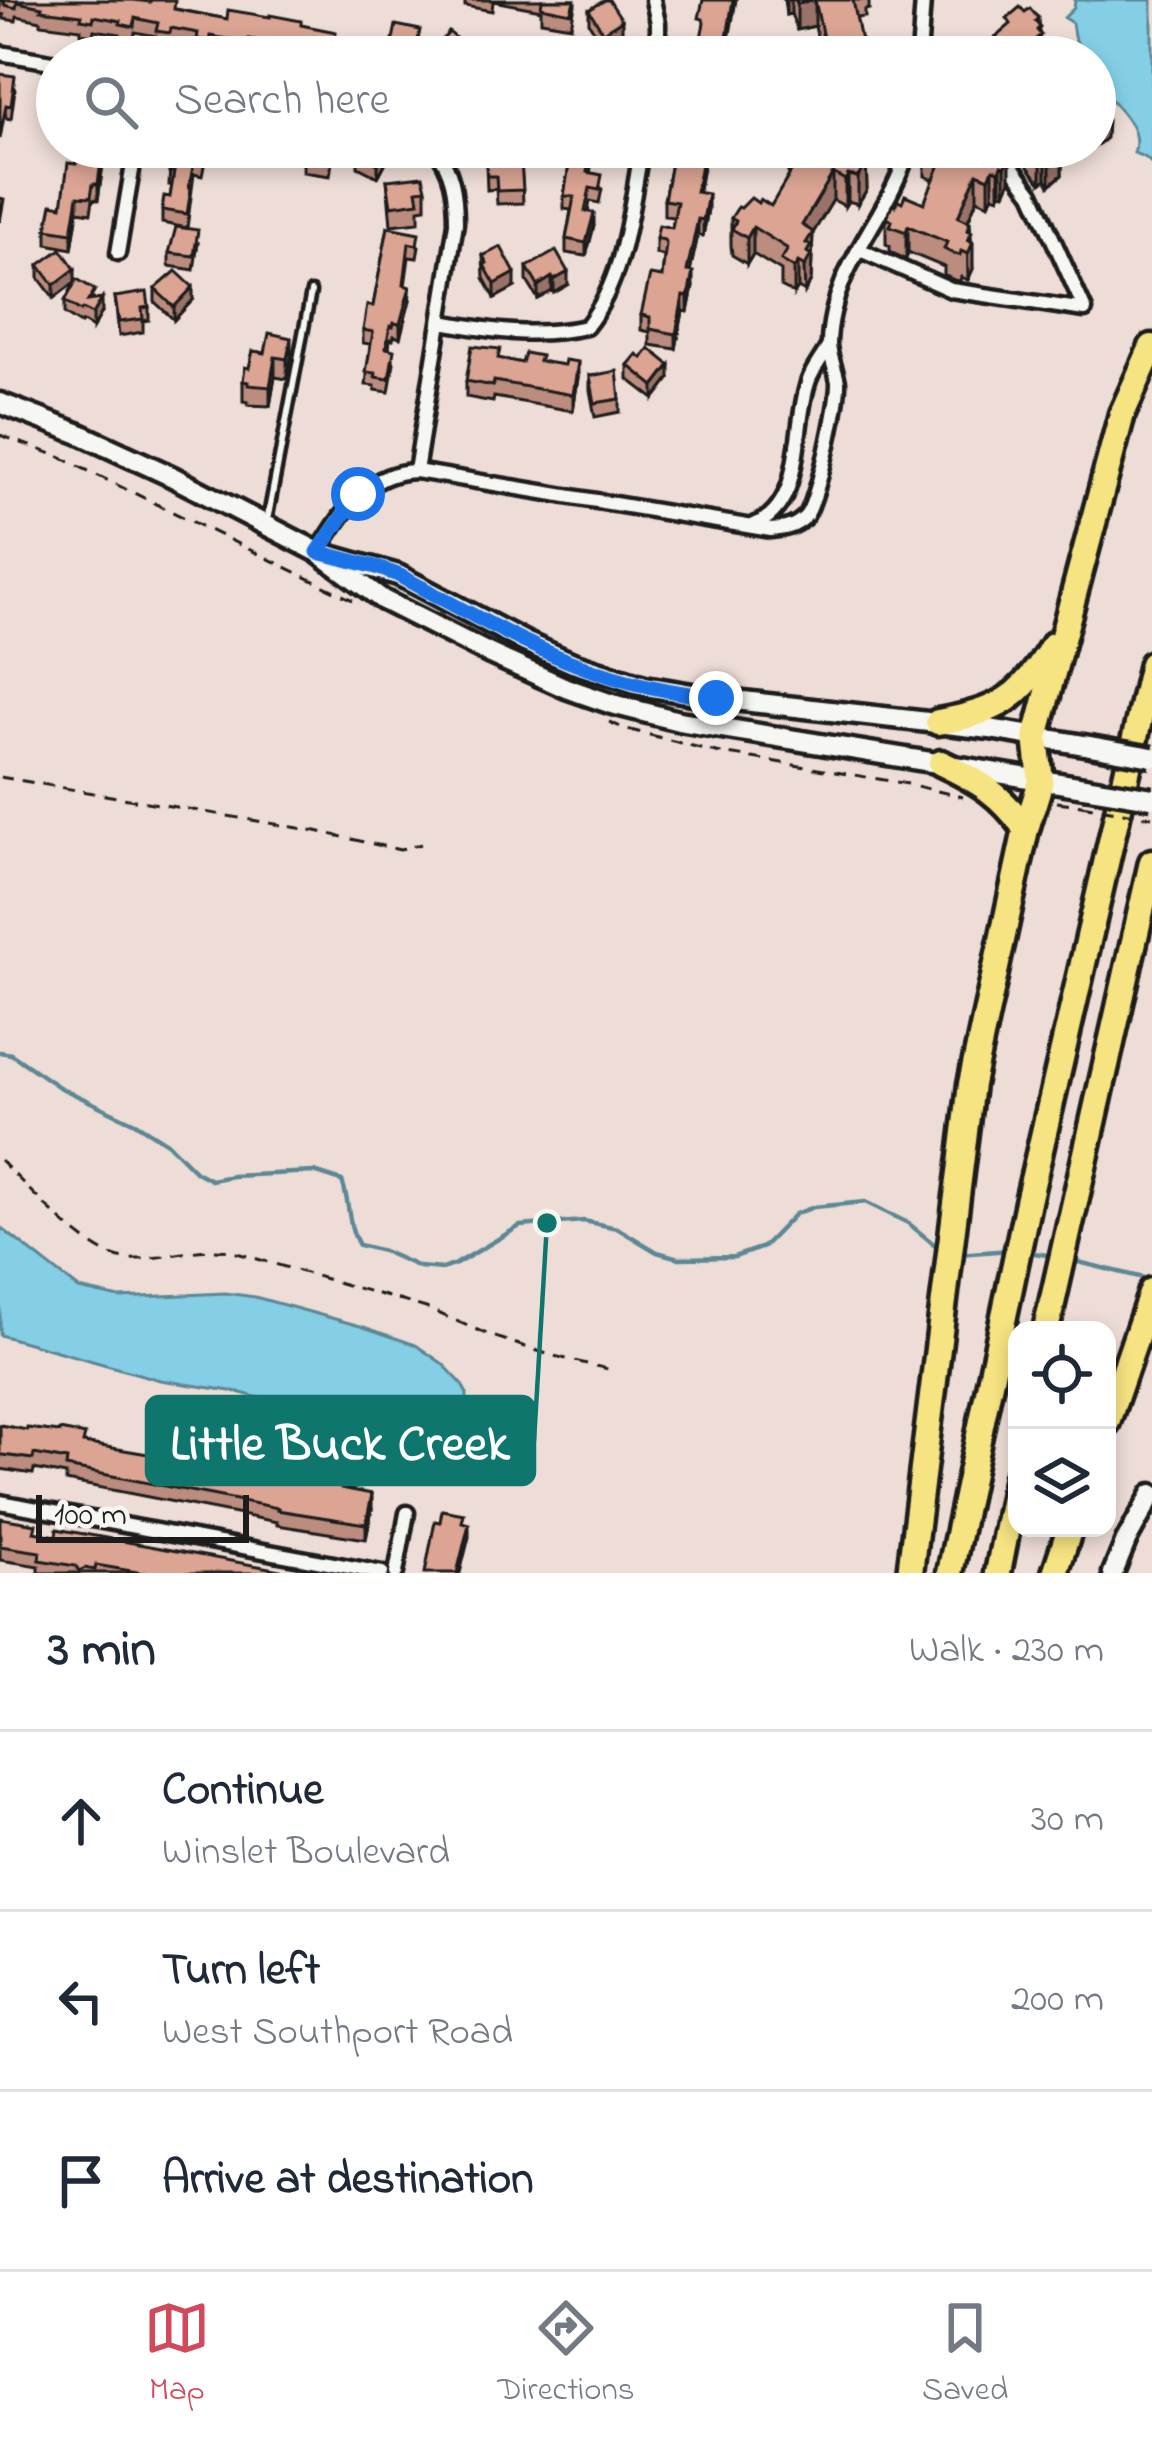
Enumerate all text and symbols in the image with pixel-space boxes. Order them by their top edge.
search box [36,36,1116,168]
icon: search [78,69,144,135]
text: Search here [174,69,390,135]
route start [331,467,385,521]
route end [689,671,743,725]
map controls [1008,1321,1116,1537]
button: locate [1008,1321,1116,1429]
callout: Little Buck Creek [147,1397,534,1484]
text: Little Buck Creek [170,1409,511,1484]
button: layers [1008,1429,1116,1537]
scale bar [36,1489,249,1542]
text: 100 m [54,1492,127,1540]
text: 3 min [48,1614,156,1689]
text: Walk · 230 m [909,1623,1104,1680]
text: Continue [162,1759,323,1825]
icon: ahead [48,1788,114,1854]
text: 30 m [1031,1792,1104,1849]
text: Winslet Boulevard [162,1825,450,1882]
text: Turn left [162,1939,320,2005]
icon: left [48,1968,114,2034]
text: 200 m [1011,1972,1104,2029]
text: West Southport Road [162,2005,513,2062]
icon: arrive [48,2148,114,2214]
text: Arrive at destination [162,2148,533,2214]
tab: Map [144,2295,210,2415]
tab: Directions [497,2295,635,2415]
tab: Saved [922,2295,1008,2415]

